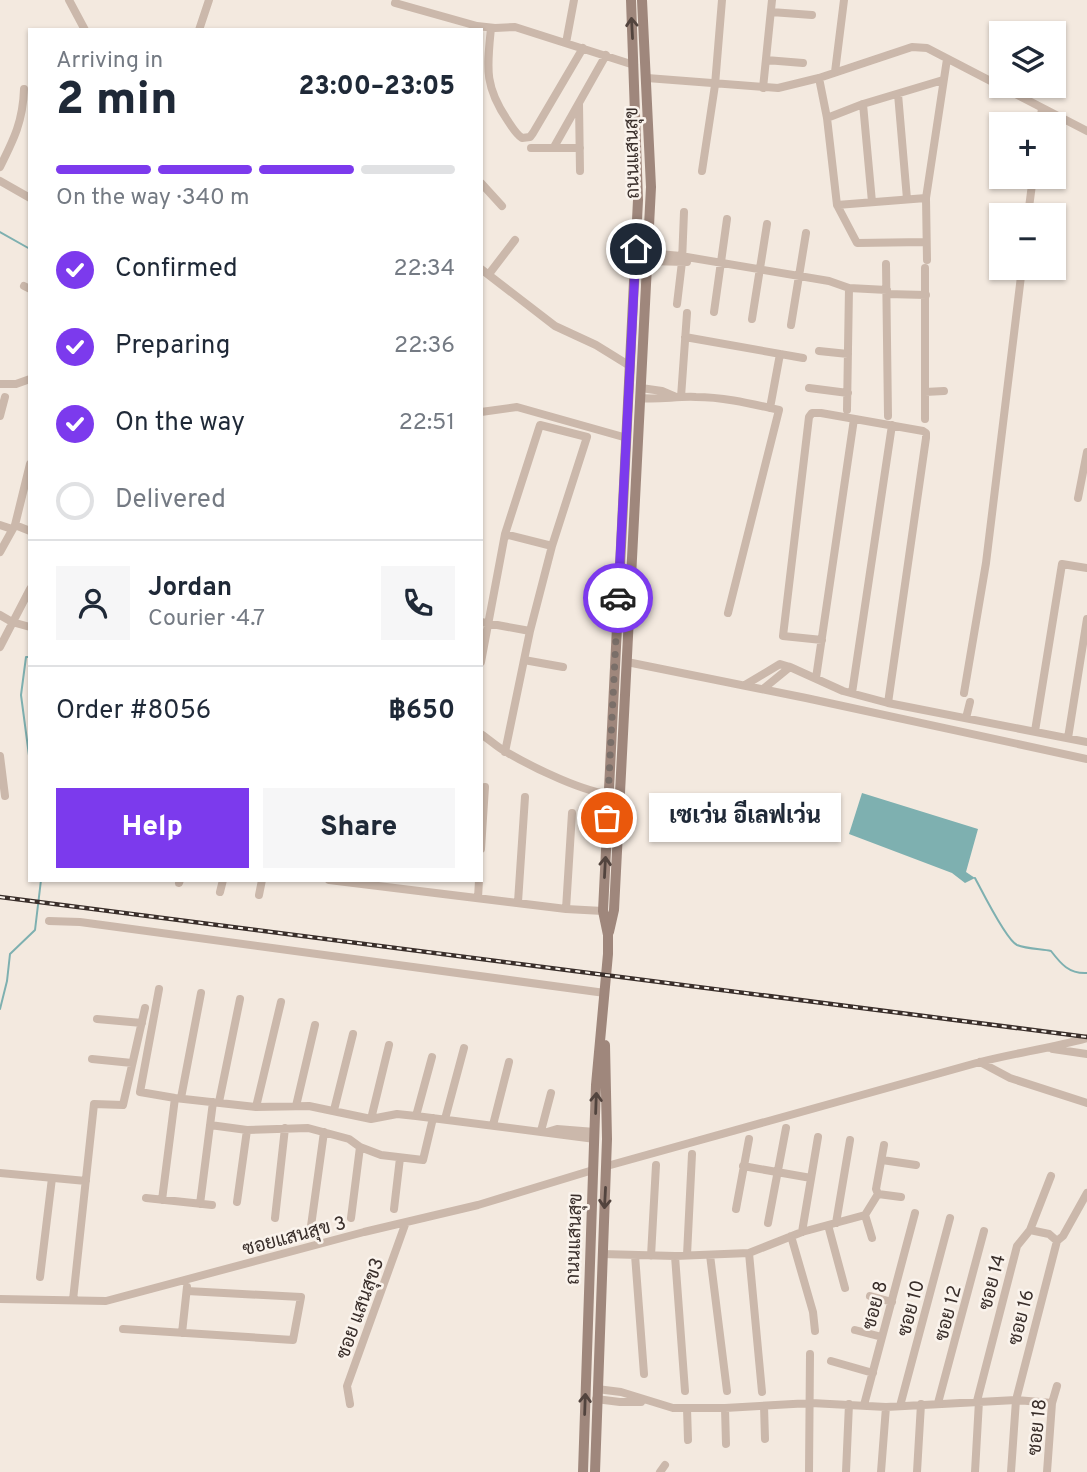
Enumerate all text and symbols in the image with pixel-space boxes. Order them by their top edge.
one-way arrow [626,17,639,40]
map controls [989,21,1066,280]
button: layers [989,21,1066,98]
text: Arriving in [56,47,163,76]
text: 23:00–23:05 [298,71,455,104]
text: 2 min [56,72,178,131]
street label: ถนนแสนสุข [620,107,646,199]
button: + [989,112,1066,189]
text: On the way · 340 m [56,184,250,213]
button: − [989,203,1066,280]
pin [606,219,666,279]
icon: home [617,230,655,268]
icon: check [56,251,94,289]
text: Confirmed [115,253,238,286]
text: 22:34 [394,255,455,284]
icon: check [56,328,94,366]
text: Preparing [115,330,230,363]
text: 22:36 [394,332,455,361]
icon: check [56,405,94,443]
text: On the way [115,407,245,440]
text: 22:51 [399,409,455,438]
text: Delivered [115,484,226,517]
courier [583,563,653,633]
button: person [56,566,130,640]
button: phone [381,566,455,640]
text: Jordan [148,572,232,605]
icon: car [599,579,637,617]
text: Courier · 4.7 [148,605,265,634]
text: Order #8056 [56,695,211,728]
text: ฿650 [388,695,455,728]
button: Help [56,788,249,868]
button: Share [263,788,455,868]
pin [577,788,637,848]
callout: เซเว่น อีเลฟเว่น [649,794,842,842]
icon: bag [588,799,626,837]
text: เซเว่น อีเลฟเว่น [669,803,821,832]
one-way arrow [598,856,611,879]
one-way arrow [589,1092,602,1115]
one-way arrow [598,1186,611,1209]
street label: ถนนแสนสุข [561,1193,589,1285]
street label: ซอยแสนสุข 3 [240,1212,349,1262]
street label: ซอย 14 [974,1252,1012,1313]
street label: ซอย แสนสุข3 [331,1255,390,1363]
street label: ซอย 8 [858,1278,894,1333]
street label: ซอย 10 [893,1278,931,1339]
street label: ซอย 12 [930,1283,968,1344]
street label: ซอย 16 [1003,1287,1040,1348]
one-way arrow [578,1393,591,1416]
street label: ซอย 18 [1023,1398,1053,1457]

